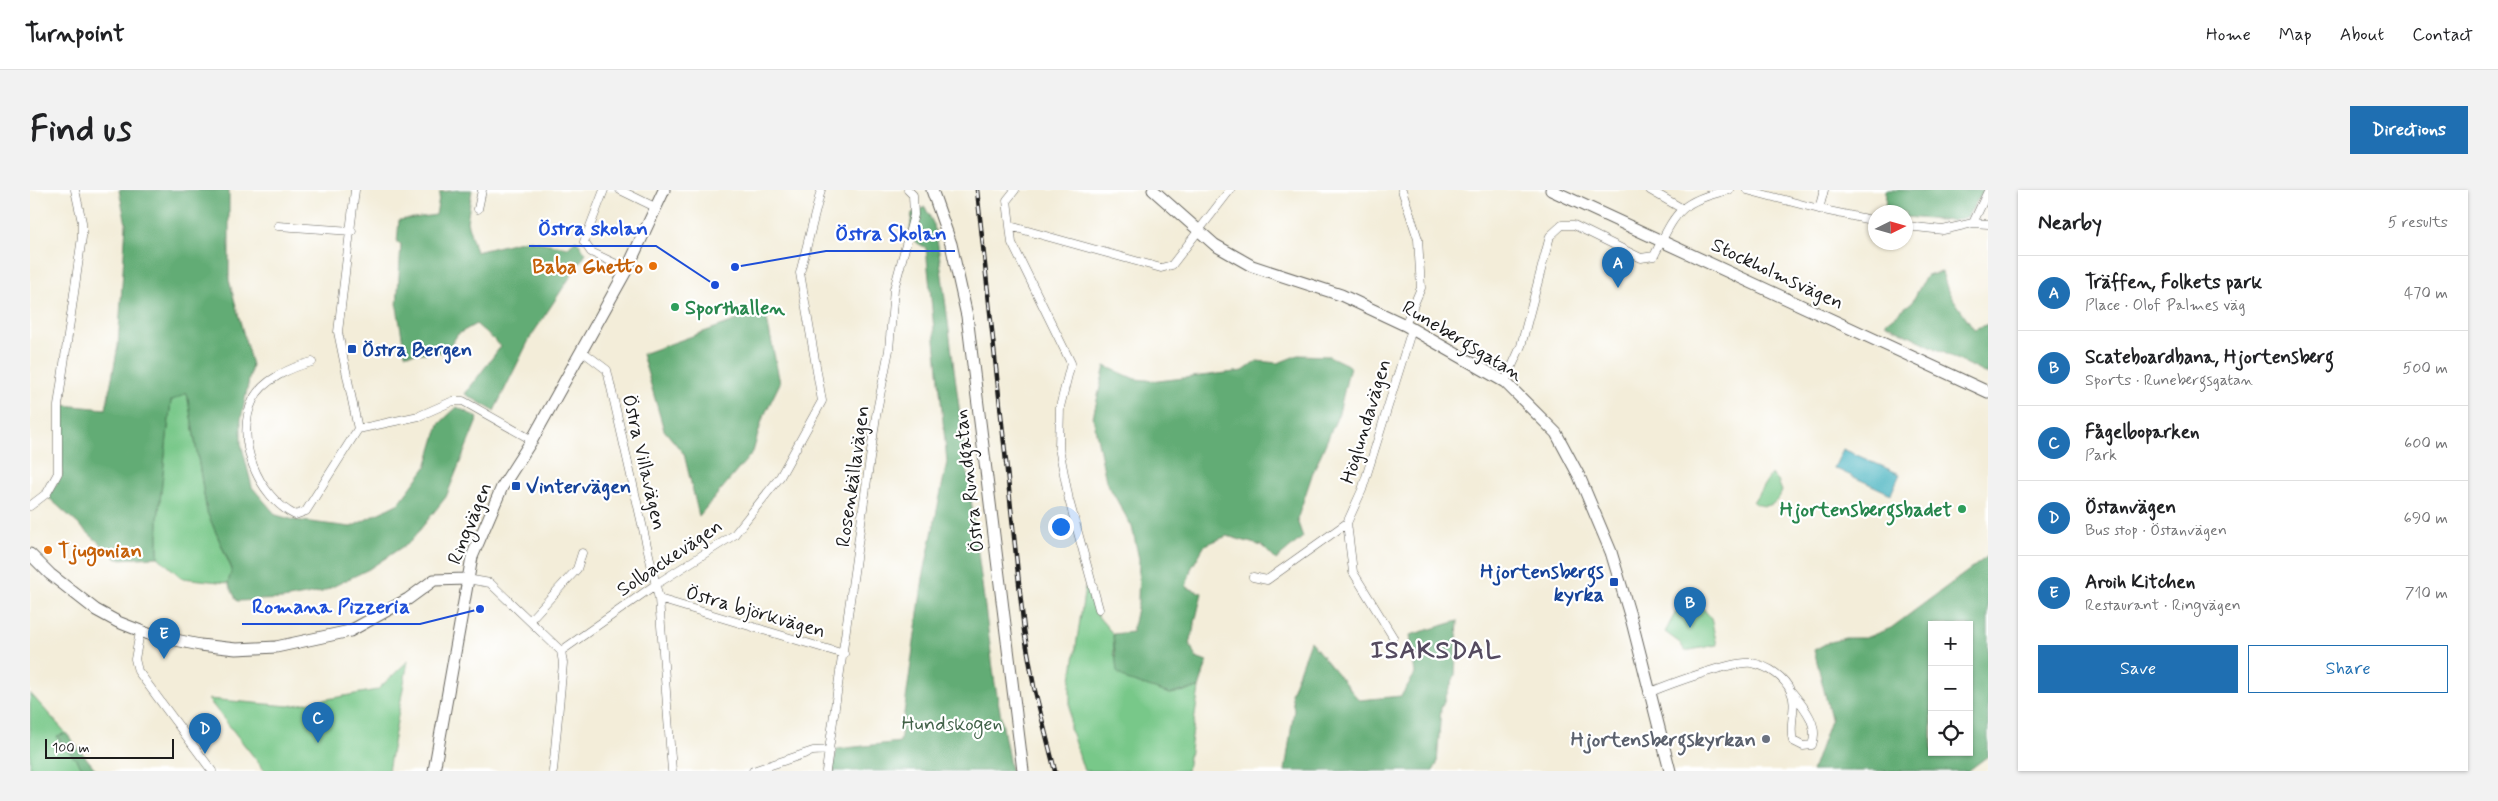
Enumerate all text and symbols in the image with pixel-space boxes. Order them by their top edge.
text: Turnpoint [25,19,125,50]
text: Home [2206,23,2251,47]
text: Map [2279,23,2312,47]
text: About [2340,23,2384,47]
text: Contact [2412,23,2473,47]
button: Directions [2350,106,2468,154]
text: Find us [30,107,132,153]
north arrow [1868,205,1913,250]
text: Nearby [2038,209,2102,237]
callout: Östra skolan [529,210,656,246]
text: 5 results [2388,212,2448,233]
text: Östra skolan [538,215,648,243]
callout: Östra Skolan [826,215,955,251]
text: Östra Skolan [835,220,947,248]
street label: Stockholmsvägen [1707,232,1848,317]
pin: A [1602,247,1634,288]
place label: Baba Ghetto [532,254,643,281]
marker: Baba Ghetto [647,260,659,272]
text: Träffen, Folkets park [2085,270,2262,295]
text: A [2049,283,2059,304]
text: 470 m [2404,283,2448,304]
street label: Runebergsgatan [1396,294,1528,390]
place label: Sporthallen [685,295,785,322]
text: Place · Olof Palmes väg [2085,295,2246,316]
marker: Sporthallen [669,301,681,313]
place label: Östra Bergen [362,337,472,364]
marker: Östra Bergen [346,343,358,355]
text: Scateboardbana, Hjortensberg [2085,345,2334,370]
street label: Höglundavägen [1335,356,1398,487]
text: B [2049,358,2059,379]
text: 500 m [2403,358,2448,379]
text: Sports · Runebergsgatan [2085,370,2253,391]
street label: Östra Villavägen [615,392,672,533]
street label: Rosenkällavägen [830,404,877,549]
street label: Östra Rundgatan [947,408,994,554]
text: Fågelboparken [2085,420,2200,445]
text: C [2048,433,2060,454]
text: 600 m [2404,433,2448,454]
text: Park [2085,445,2117,466]
place label: Vintervägen [526,474,631,501]
street label: Ringvägen [442,478,500,569]
marker: Vintervägen [510,480,522,492]
text: Östanvägen [2085,495,2176,520]
place label: Hjortensbergsbadet [1780,497,1953,526]
marker: Hjortensbergsbadet [1956,503,1968,515]
text: D [2048,508,2060,529]
text: 690 m [2404,508,2448,529]
street label: Solbackevägen [612,513,728,604]
your location [1048,514,1074,540]
text: Bus stop · Östanvägen [2085,520,2227,541]
place label: Tjugonian [58,538,142,567]
marker: Tjugonian [42,544,54,556]
place label: Hjortensbergs kyrka [1480,559,1604,609]
text: Aroih Kitchen [2085,570,2195,595]
marker: Hjortensbergs kyrka [1608,576,1620,588]
street label: Östra björkvägen [682,580,829,645]
text: E [2049,583,2059,604]
text: 710 m [2405,583,2448,604]
pin: B [1674,587,1706,628]
callout: Romana Pizzeria [242,588,420,624]
text: Romana Pizzeria [252,593,410,621]
text: Restaurant · Ringvägen [2085,595,2241,616]
pin: E [148,618,180,659]
map controls [1928,621,1973,756]
button: + [1928,621,1973,666]
district label: ISAKSDAL [1370,635,1502,668]
button: Save [2038,645,2238,693]
button: Share [2248,645,2448,693]
button: − [1928,666,1973,711]
pin: C [302,702,334,743]
park label: Hundskogen [901,711,1003,739]
button: locate [1928,711,1973,756]
pin: D [189,713,221,754]
place label: Hjortensbergskyrkan [1571,727,1756,756]
marker: Hjortensbergskyrkan [1760,733,1772,745]
scale bar [45,736,174,759]
text: 100 m [52,739,90,757]

